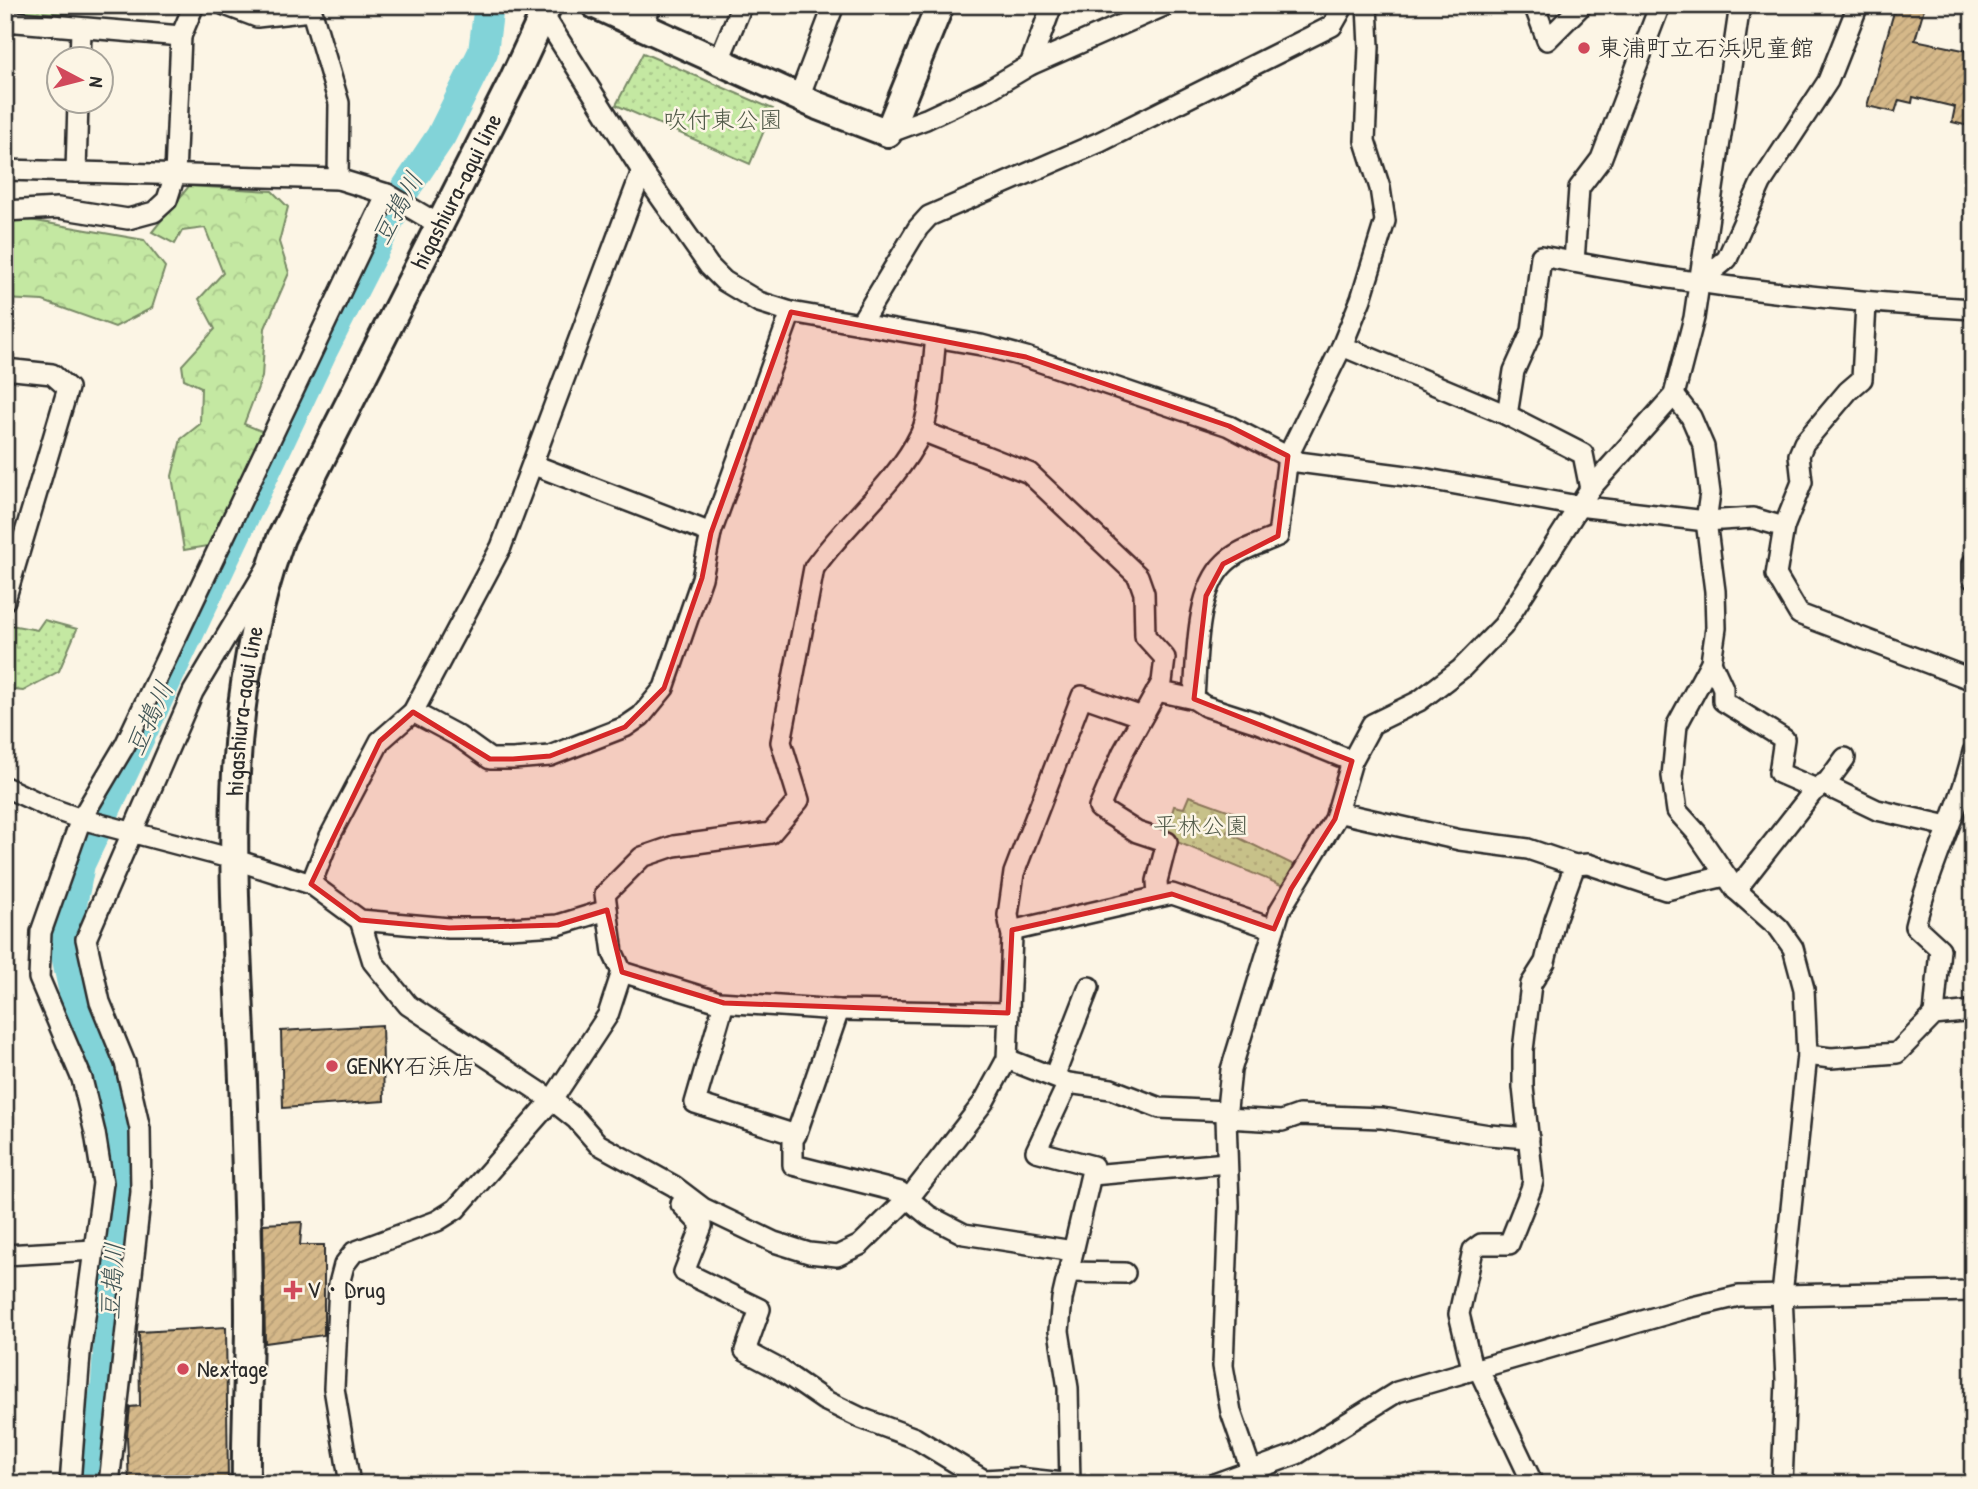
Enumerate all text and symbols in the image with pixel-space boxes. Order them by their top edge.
place label: 東浦町立石浜児童館 [1598,31,1814,63]
marker: 東浦町立石浜児童館 [1576,40,1592,56]
north arrow [46,46,116,116]
text: N [83,75,110,89]
park label: 吹付東公園 [663,103,783,135]
street label: higashiura-agui line [403,107,509,274]
water label: 豆搗川 [362,165,431,250]
street label: higashiura-agui line [218,622,270,796]
water label: 豆搗川 [116,675,181,761]
park label: 平林公園 [1153,809,1249,841]
place label: GENKY石浜店 [346,1049,476,1081]
marker: GENKY石浜店 [324,1058,340,1074]
water label: 豆搗川 [91,1241,132,1321]
place label: V・Drug [307,1273,385,1305]
marker: V・Drug [285,1282,301,1298]
place label: Nextage [197,1352,268,1384]
marker: Nextage [175,1361,191,1377]

